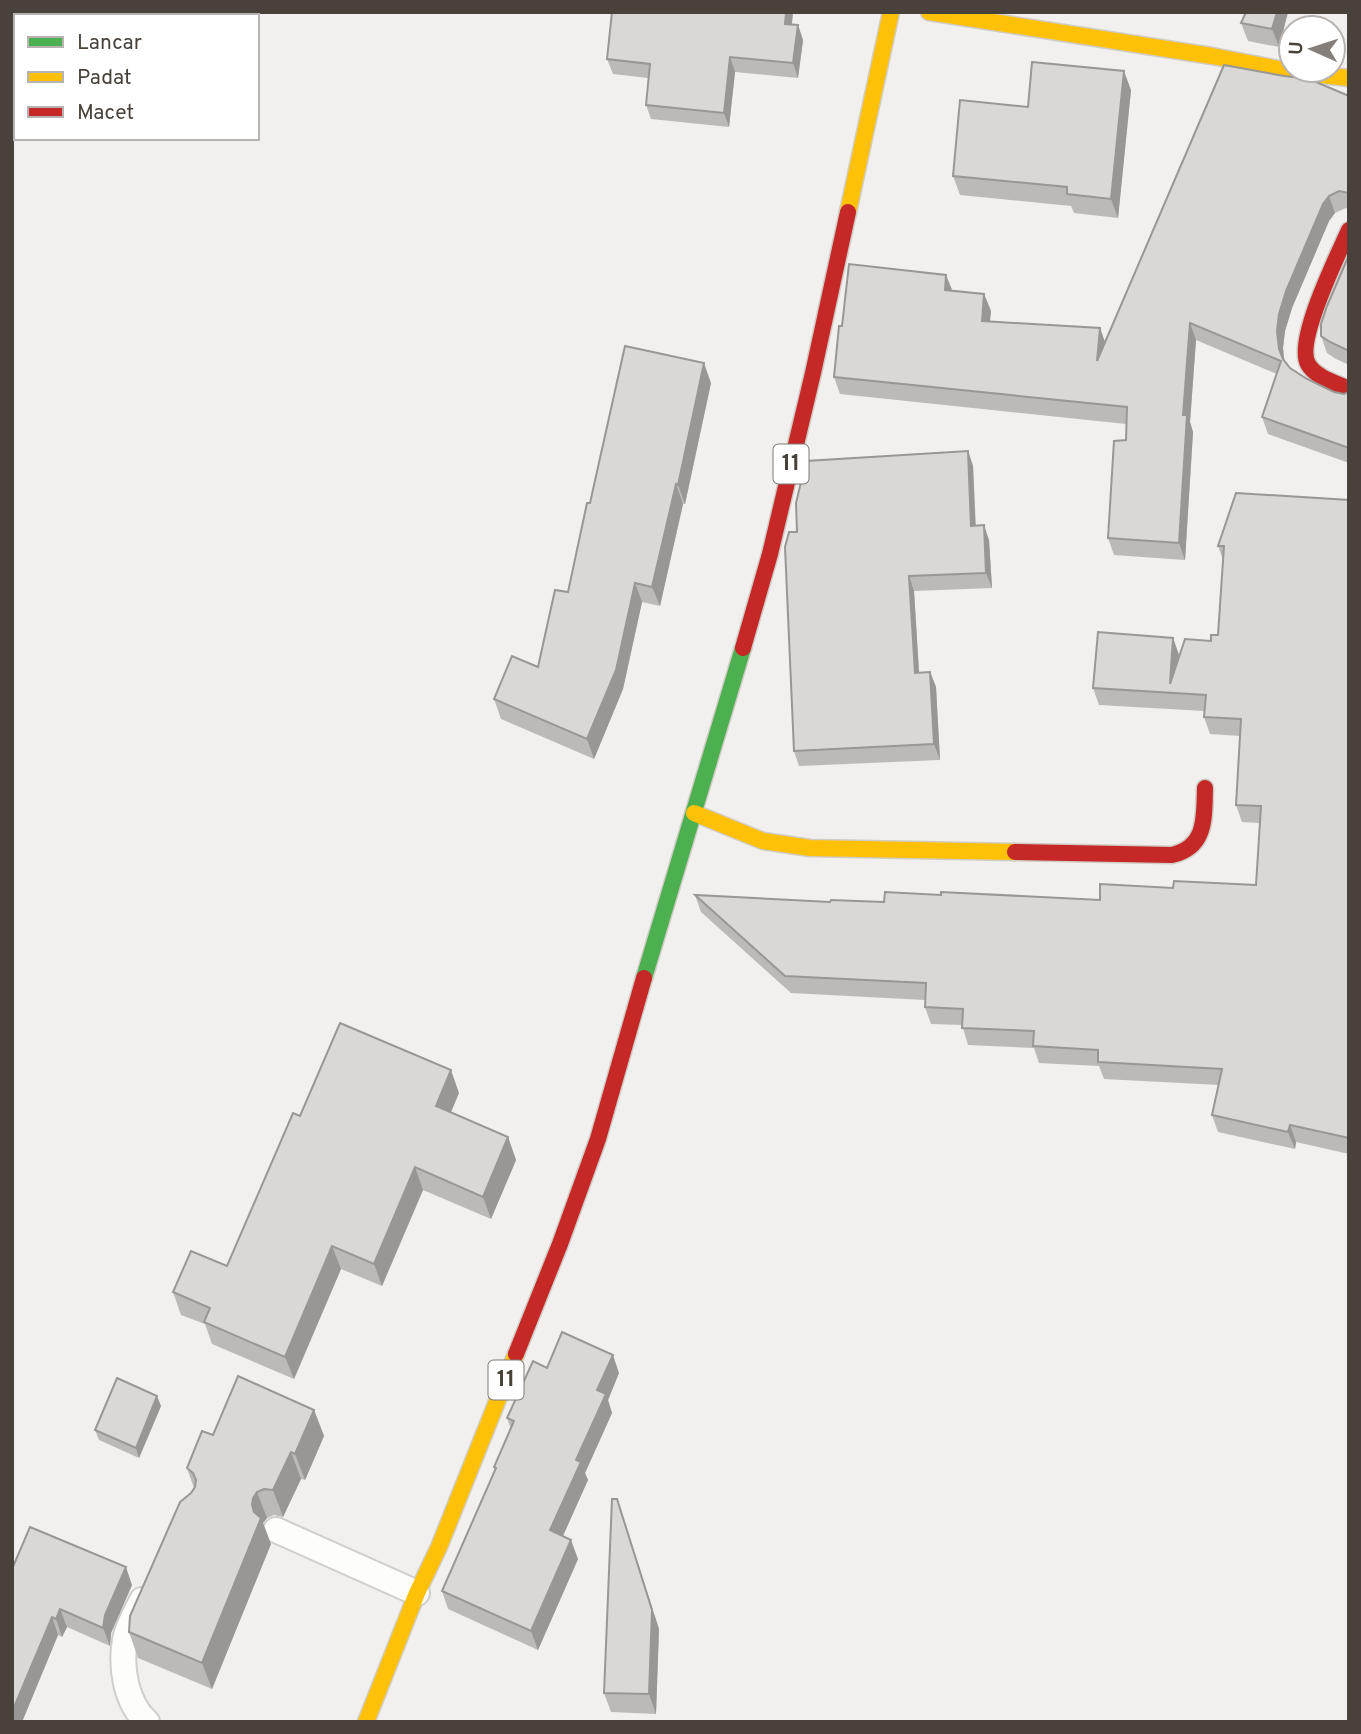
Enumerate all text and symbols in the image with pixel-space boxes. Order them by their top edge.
legend [14,14,259,140]
north arrow [1277,14,1347,84]
text: Lancar [77,30,142,57]
text: U [1285,41,1309,56]
text: Padat [77,65,132,92]
text: Macet [77,100,134,127]
road number: 11 [774,445,808,484]
road number: 11 [489,1360,524,1400]

